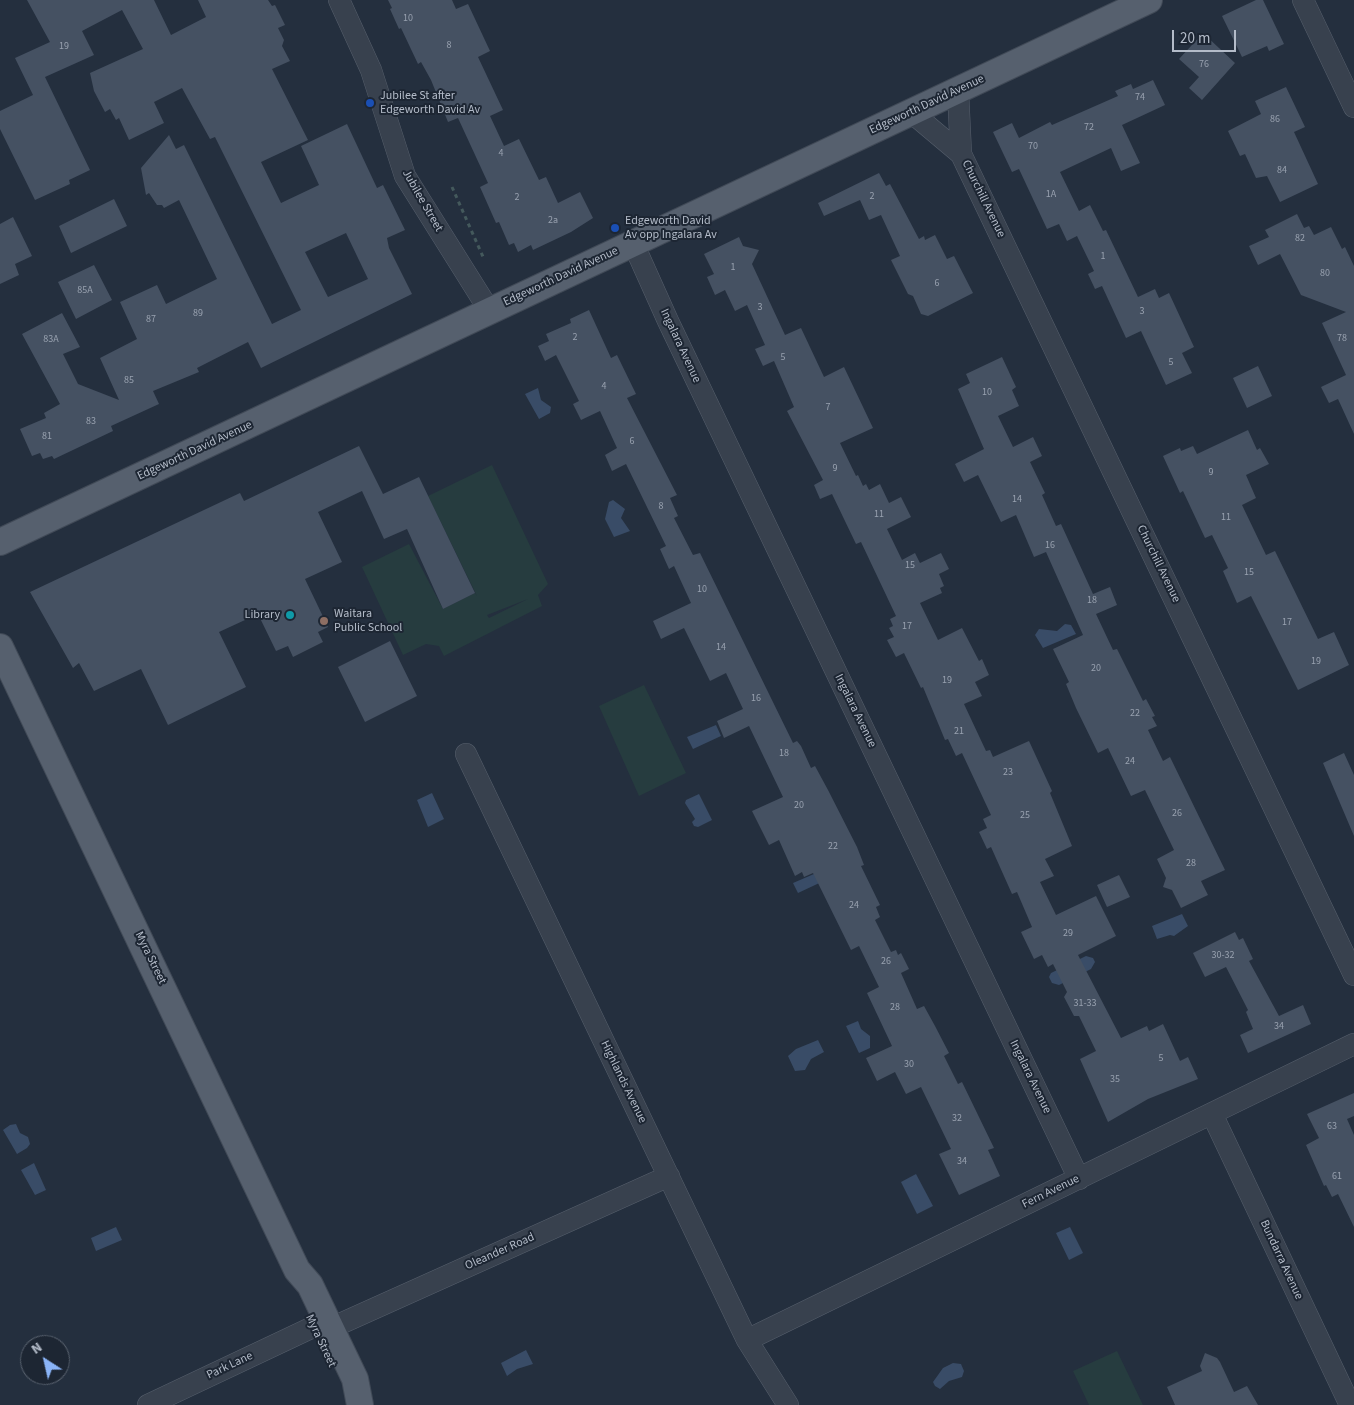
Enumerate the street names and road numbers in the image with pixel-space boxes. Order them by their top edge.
street label: Edgeworth David Avenue [867,72,987,138]
street label: Churchill Avenue [958,158,1008,240]
street label: Jubilee Street [398,167,446,235]
street label: Edgeworth David Avenue [501,244,621,310]
street label: Ingalara Avenue [657,307,703,385]
street label: Edgeworth David Avenue [135,418,255,484]
street label: Churchill Avenue [1133,523,1183,605]
street label: Ingalara Avenue [831,672,879,750]
street label: Myra Street [131,929,169,987]
street label: Highlands Avenue [597,1038,649,1126]
street label: Ingalara Avenue [1006,1038,1054,1116]
street label: Fern Avenue [1020,1172,1082,1212]
street label: Bundarra Avenue [1256,1218,1306,1302]
street label: Oleander Road [463,1230,537,1274]
street label: Myra Street [301,1312,339,1370]
street label: Park Lane [205,1349,255,1383]

